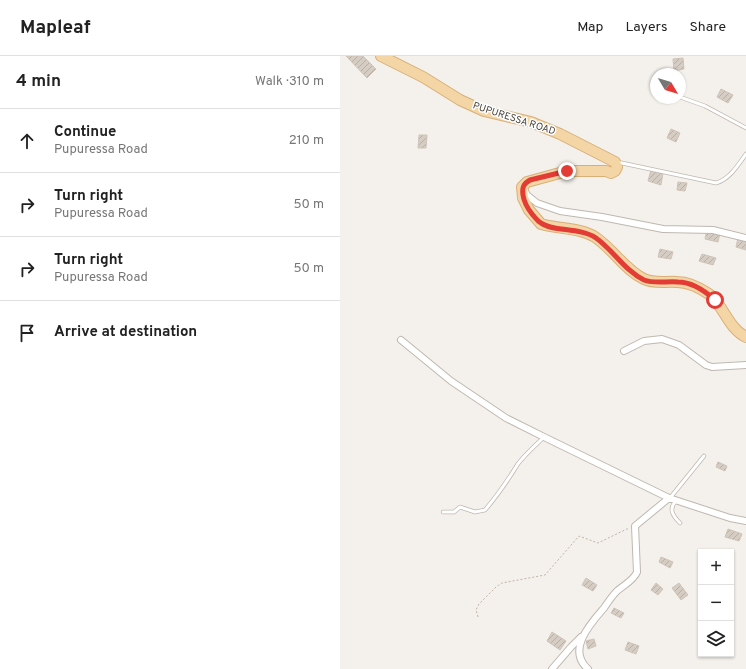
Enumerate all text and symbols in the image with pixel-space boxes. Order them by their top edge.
text: Mapleaf [20,16,91,40]
text: Map [577,19,603,36]
text: Layers [625,19,667,36]
text: Share [689,19,726,36]
north arrow [650,68,686,104]
text: 4 min [16,71,61,93]
text: Walk · 310 m [255,74,324,90]
street label: PUPURESSA ROAD [471,100,557,139]
text: Continue [54,123,116,142]
icon: ahead [16,130,38,152]
text: 210 m [289,133,324,149]
text: Pupuressa Road [54,142,148,158]
route end [558,162,576,180]
text: Turn right [54,187,123,206]
icon: right [16,194,38,216]
text: 50 m [294,197,324,213]
text: Pupuressa Road [54,206,148,222]
text: Turn right [54,251,123,270]
icon: right [16,258,38,280]
text: 50 m [294,261,324,277]
text: Pupuressa Road [54,270,148,286]
route start [706,291,724,309]
icon: arrive [16,322,38,344]
text: Arrive at destination [54,323,197,342]
map controls [698,549,734,657]
button: + [698,549,734,585]
button: − [698,585,734,621]
button: layers [698,621,734,657]

